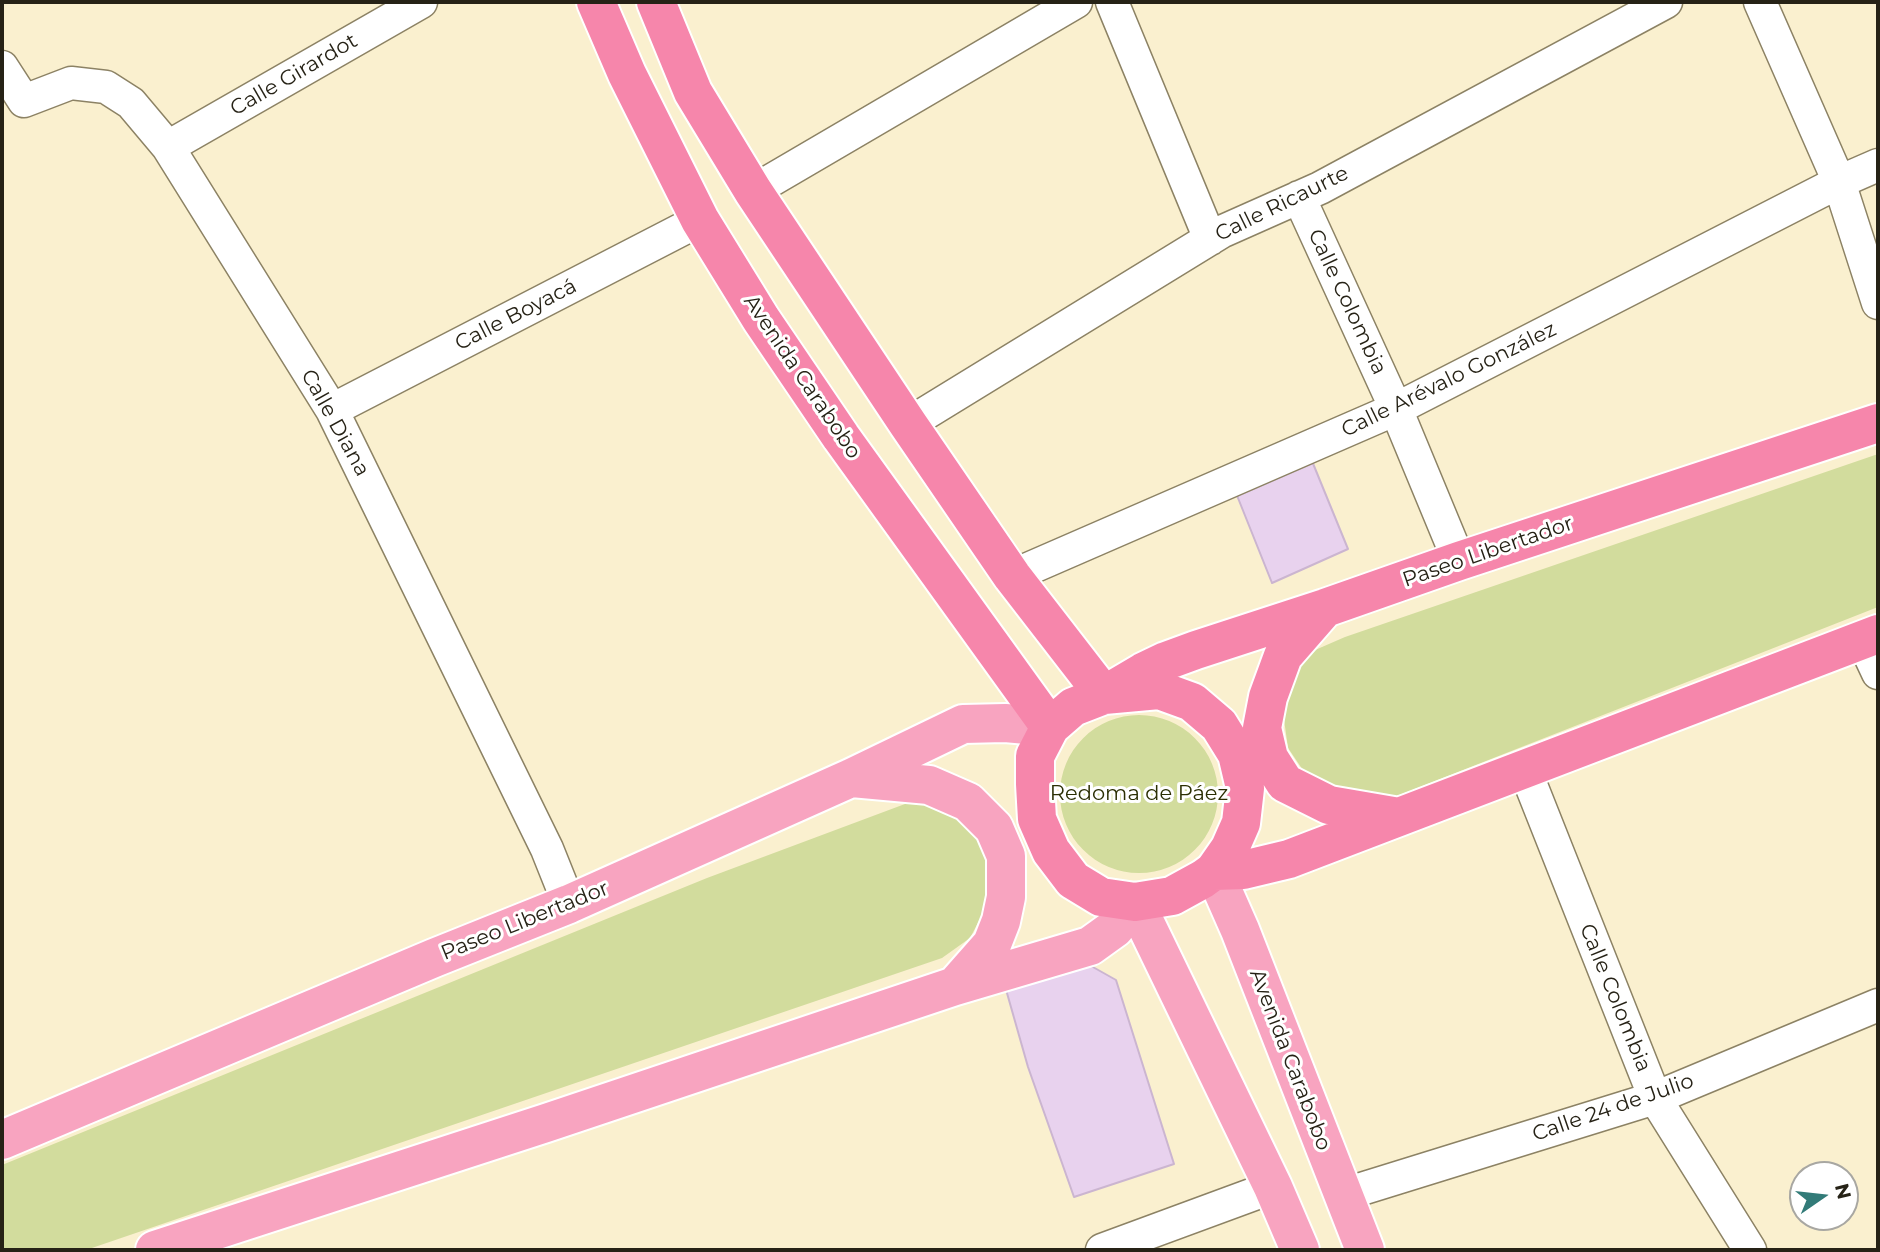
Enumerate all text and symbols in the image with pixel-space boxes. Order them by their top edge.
street label: Calle Girardot [226,28,362,122]
street label: Calle Ricaurte [1211,161,1353,247]
street label: Calle Colombia [1302,225,1392,379]
street label: Calle Boyacá [451,274,581,356]
street label: Avenida Carabobo [738,290,866,464]
street label: Calle Arévalo González [1338,317,1560,443]
street label: Calle Diana [295,365,375,481]
street label: Paseo Libertador [1399,511,1577,593]
park label: Redoma de Páez [1050,781,1228,807]
street label: Paseo Libertador [437,876,613,966]
street label: Calle Colombia [1574,920,1656,1076]
street label: Avenida Carabobo [1244,966,1336,1154]
street label: Calle 24 de Julio [1529,1069,1697,1147]
north arrow [1789,1161,1859,1231]
text: N [1830,1181,1856,1202]

